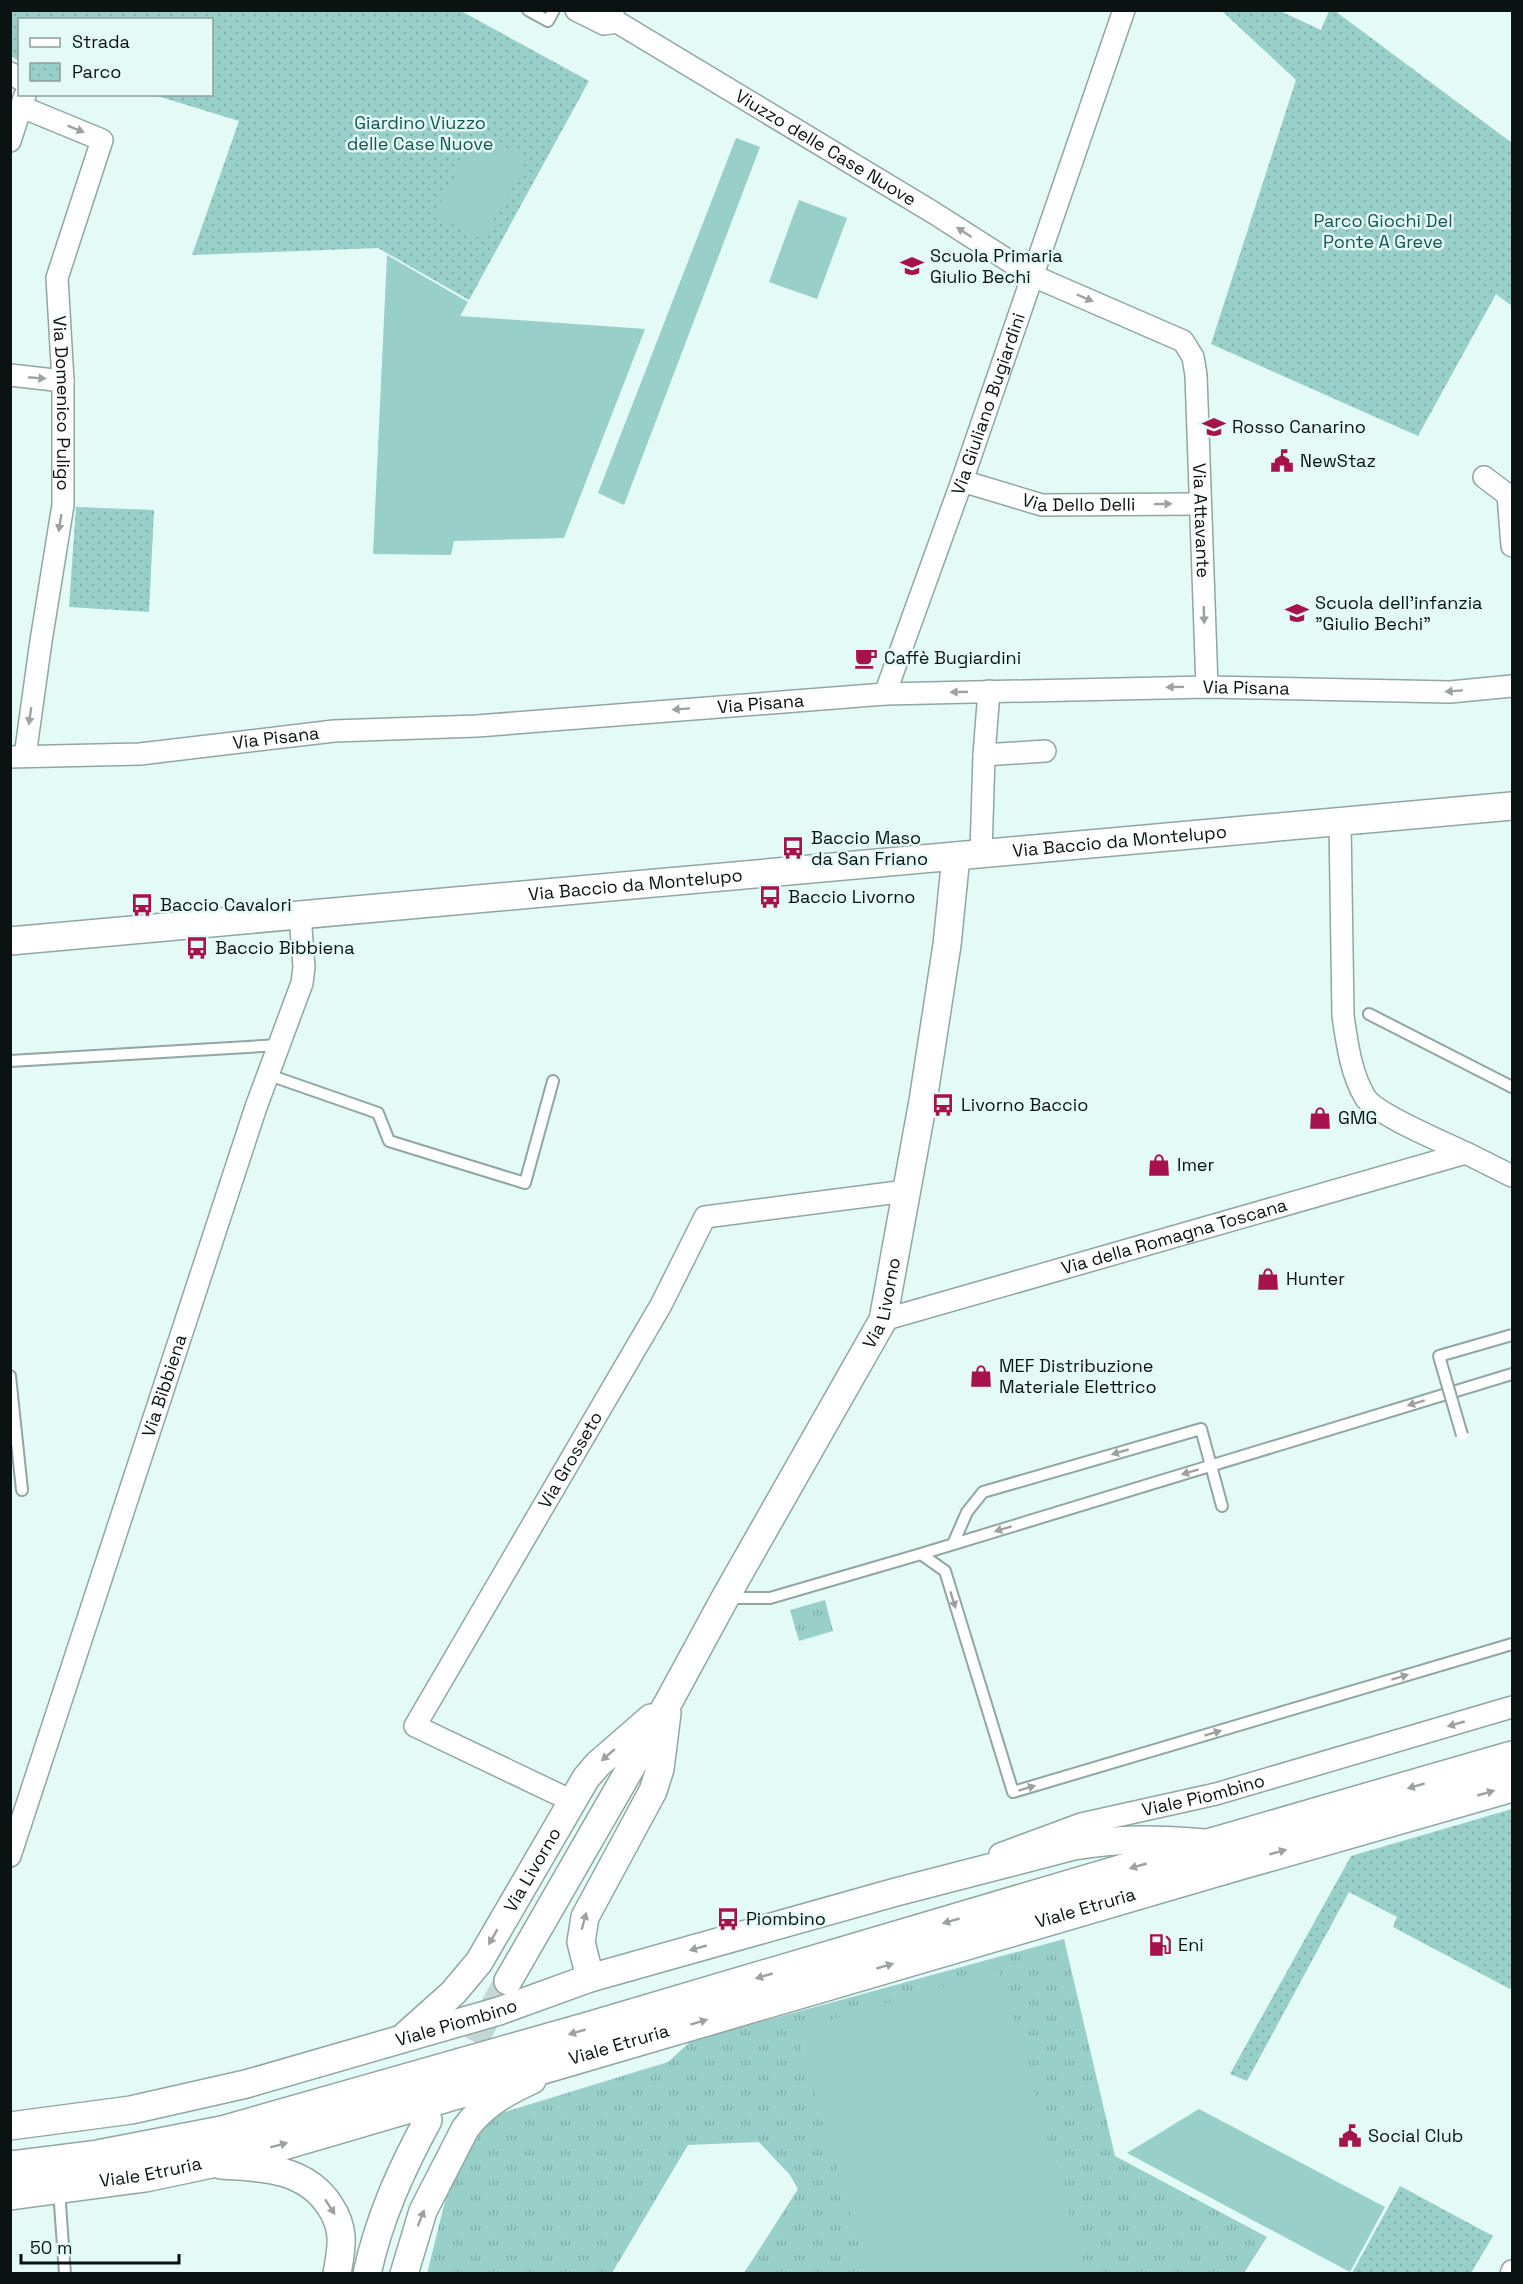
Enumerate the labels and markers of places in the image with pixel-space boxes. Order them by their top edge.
place label: Scuola Primaria Giulio Bechi [930,244,1063,288]
school or university icon: Scuola Primaria Giulio Bechi [899,253,925,279]
school or university icon: Rosso Canarino [1201,414,1227,440]
place label: Rosso Canarino [1232,415,1366,438]
public building icon: NewStaz [1269,448,1295,474]
place label: NewStaz [1300,449,1376,472]
place label: Scuola dell'infanzia "Giulio Bechi" [1315,591,1482,635]
school or university icon: Scuola dell'infanzia "Giulio Bechi" [1284,600,1310,626]
cafe icon: Caffè Bugiardini [853,645,879,671]
place label: Caffè Bugiardini [884,646,1021,669]
place label: Baccio Maso da San Friano [811,826,928,870]
bus stop icon: Baccio Maso da San Friano [780,835,806,861]
bus stop icon: Baccio Livorno [757,884,783,910]
place label: Baccio Livorno [788,885,915,908]
bus stop icon: Baccio Cavalori [129,892,155,918]
place label: Baccio Cavalori [160,893,292,916]
bus stop icon: Baccio Bibbiena [184,935,210,961]
place label: Baccio Bibbiena [215,936,355,959]
bus stop icon: Livorno Baccio [930,1092,956,1118]
place label: Livorno Baccio [961,1093,1088,1116]
shop icon: GMG [1307,1105,1333,1131]
place label: GMG [1338,1106,1377,1129]
shop icon: Imer [1146,1152,1172,1178]
place label: Imer [1177,1153,1215,1176]
shop icon: Hunter [1255,1266,1281,1292]
place label: Hunter [1286,1267,1345,1290]
place label: MEF Distribuzione Materiale Elettrico [999,1354,1157,1398]
shop icon: MEF Distribuzione Materiale Elettrico [968,1363,994,1389]
bus stop icon: Piombino [715,1906,741,1932]
place label: Piombino [746,1907,826,1930]
fuel station icon: Eni [1147,1932,1173,1958]
place label: Eni [1178,1933,1204,1956]
public building icon: Social Club [1337,2123,1363,2149]
place label: Social Club [1368,2124,1463,2147]

